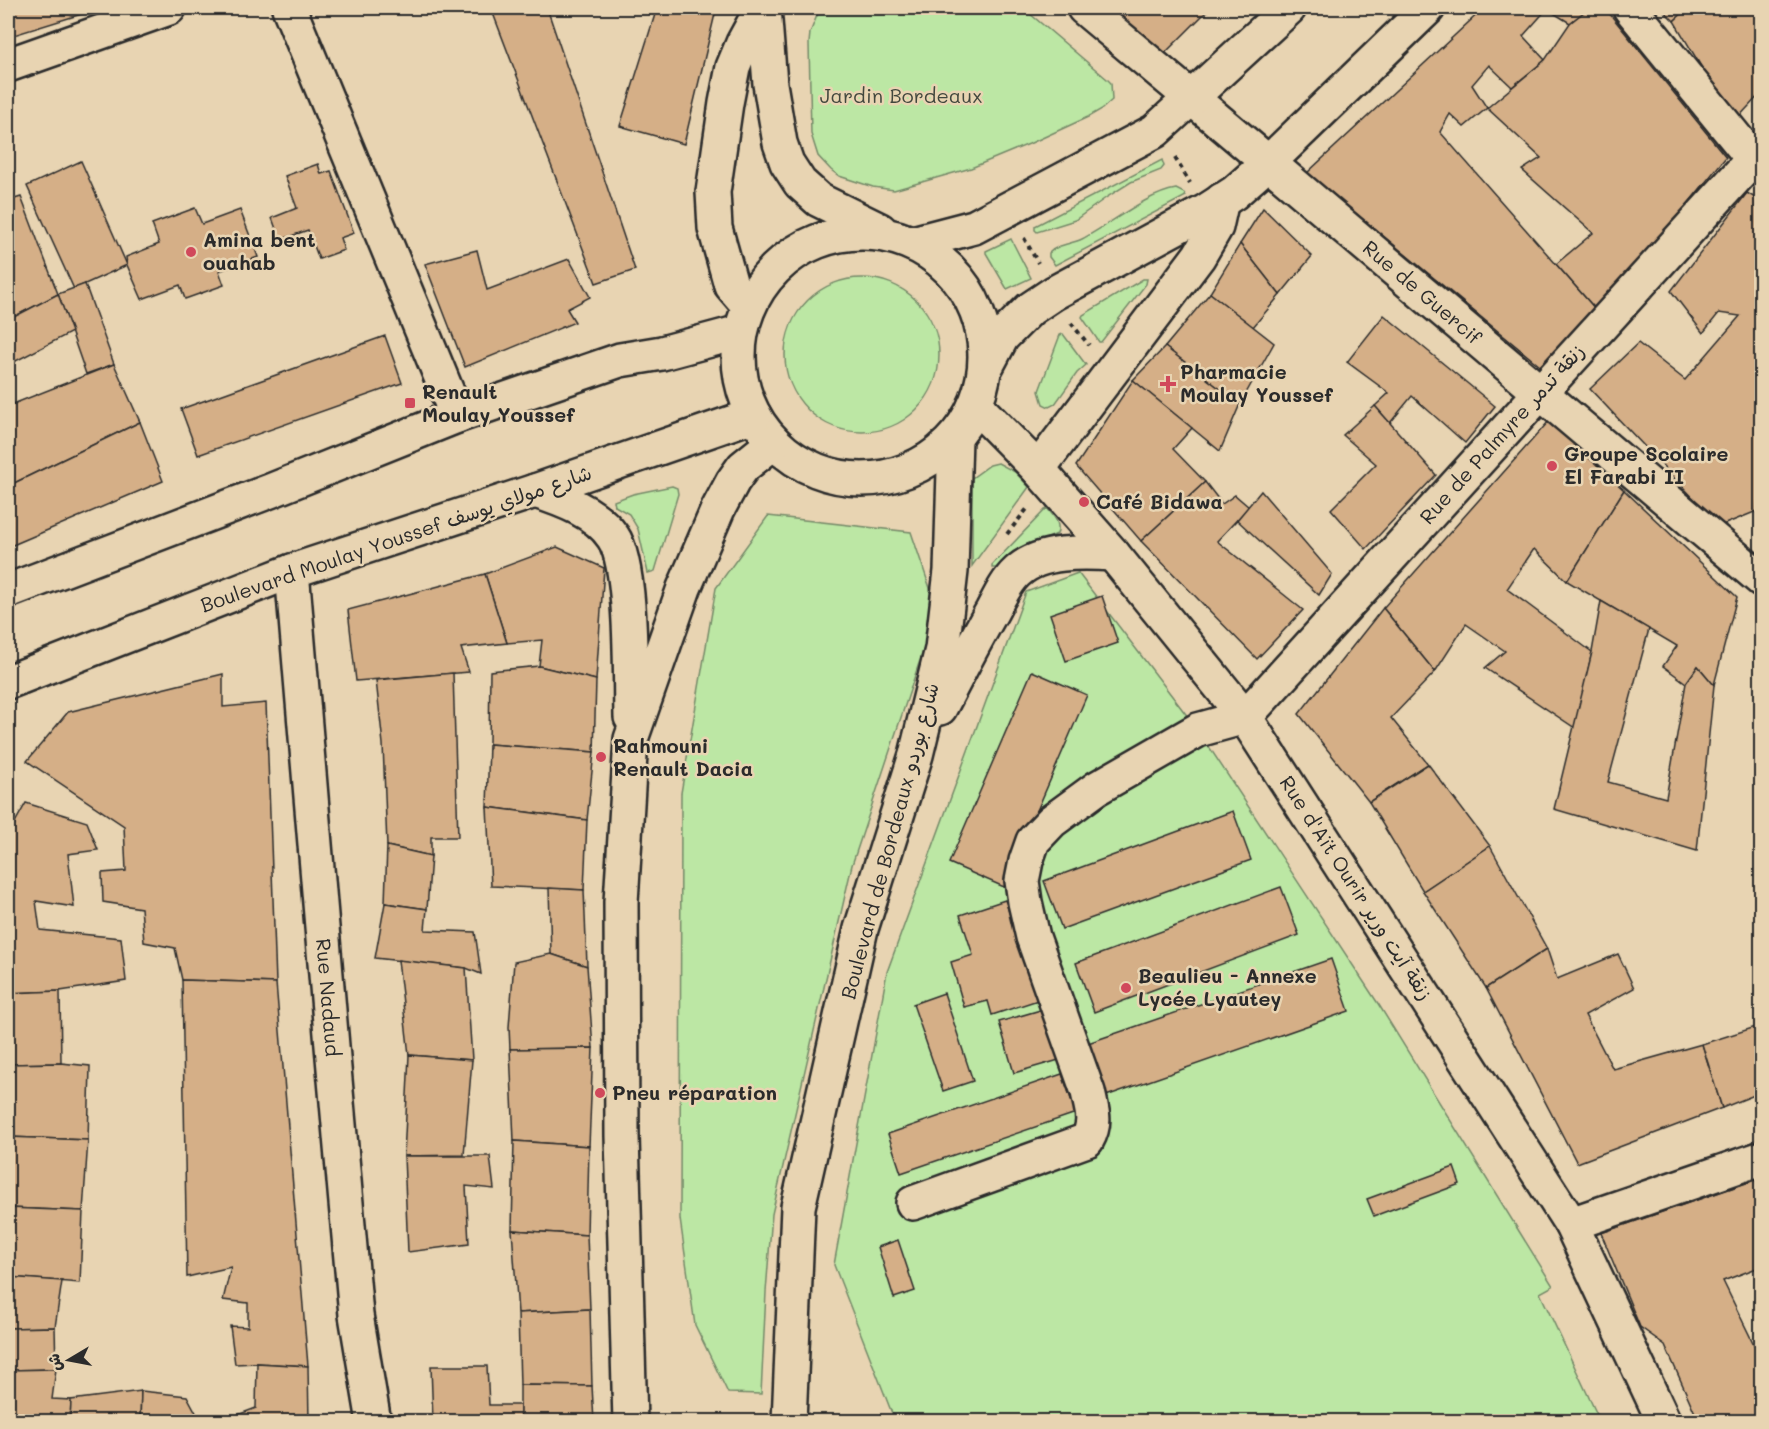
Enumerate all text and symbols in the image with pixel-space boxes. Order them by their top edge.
park label: Jardin Bordeaux [820,82,982,108]
place label: Amina bent ouahab [203,226,316,275]
street label: Rue de Guercif [1358,234,1489,350]
marker: Amina bent ouahab [184,245,198,259]
street label: Rue de Palmyre زنقة تدمر [1413,338,1589,529]
place label: Pharmacie Moulay Youssef [1180,358,1333,407]
marker: Pharmacie Moulay Youssef [1161,377,1175,391]
place label: Renault Moulay Youssef [422,378,575,427]
marker: Renault Moulay Youssef [403,396,417,410]
place label: Groupe Scolaire El Farabi II [1564,440,1729,489]
street label: Boulevard Moulay Youssef شارع مولاي يوسف [197,459,596,620]
marker: Groupe Scolaire El Farabi II [1545,459,1559,473]
place label: Café Bidawa [1096,488,1223,514]
marker: Café Bidawa [1077,495,1091,509]
street label: Boulevard de Bordeaux شارع بوردو [834,680,946,1002]
place label: Rahmouni Renault Dacia [613,732,753,781]
marker: Rahmouni Renault Dacia [594,750,608,764]
street label: Rue d'Aït Ourir زنقة آيت ورير [1274,770,1439,1005]
street label: Rue Nadaud [311,937,347,1058]
place label: Beaulieu - Annexe Lycée Lyautey [1138,962,1317,1011]
marker: Beaulieu - Annexe Lycée Lyautey [1119,981,1133,995]
place label: Pneu réparation [612,1079,777,1105]
marker: Pneu réparation [593,1086,607,1100]
north arrow [39,1330,99,1390]
text: ش [42,1352,66,1373]

